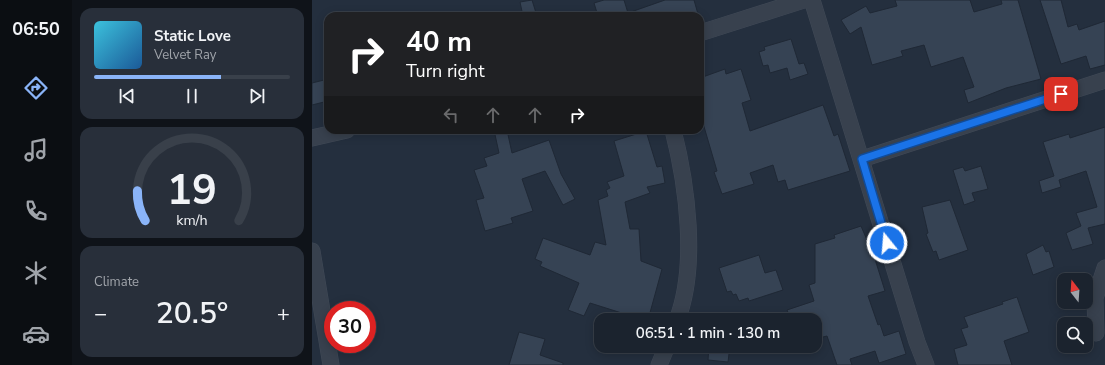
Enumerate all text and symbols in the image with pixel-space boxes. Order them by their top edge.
text: 06:50 [12,17,60,41]
text: 40 m [406,23,472,61]
text: Static Love [154,26,231,46]
icon: right [340,28,392,80]
text: Velvet Ray [154,46,216,64]
text: Turn right [406,59,485,83]
icon: directions [22,74,50,102]
pin [1044,77,1078,111]
icon: arrive [1050,83,1072,105]
icon: previous [116,85,138,107]
icon: pause [181,85,203,107]
icon: next [246,85,268,107]
icon: left [440,104,462,126]
icon: ahead [482,104,504,126]
icon: ahead [524,104,546,126]
icon: right [566,104,588,126]
icon: music [22,136,50,164]
text: 19 [167,161,217,218]
icon: phone [22,197,50,225]
text: km/h [176,210,208,229]
position arrow [866,222,908,264]
icon: climate [22,259,50,287]
text: Climate [94,273,139,291]
north arrow [1057,273,1093,309]
map controls [1057,273,1093,353]
text: 20.5° [156,293,228,334]
text: − [94,299,107,329]
text: + [277,299,290,329]
speed limit sign: 30 [324,301,376,353]
button: search [1057,317,1093,353]
icon: car [22,320,50,348]
text: 06:51 · 1 min · 130 m [636,323,780,343]

